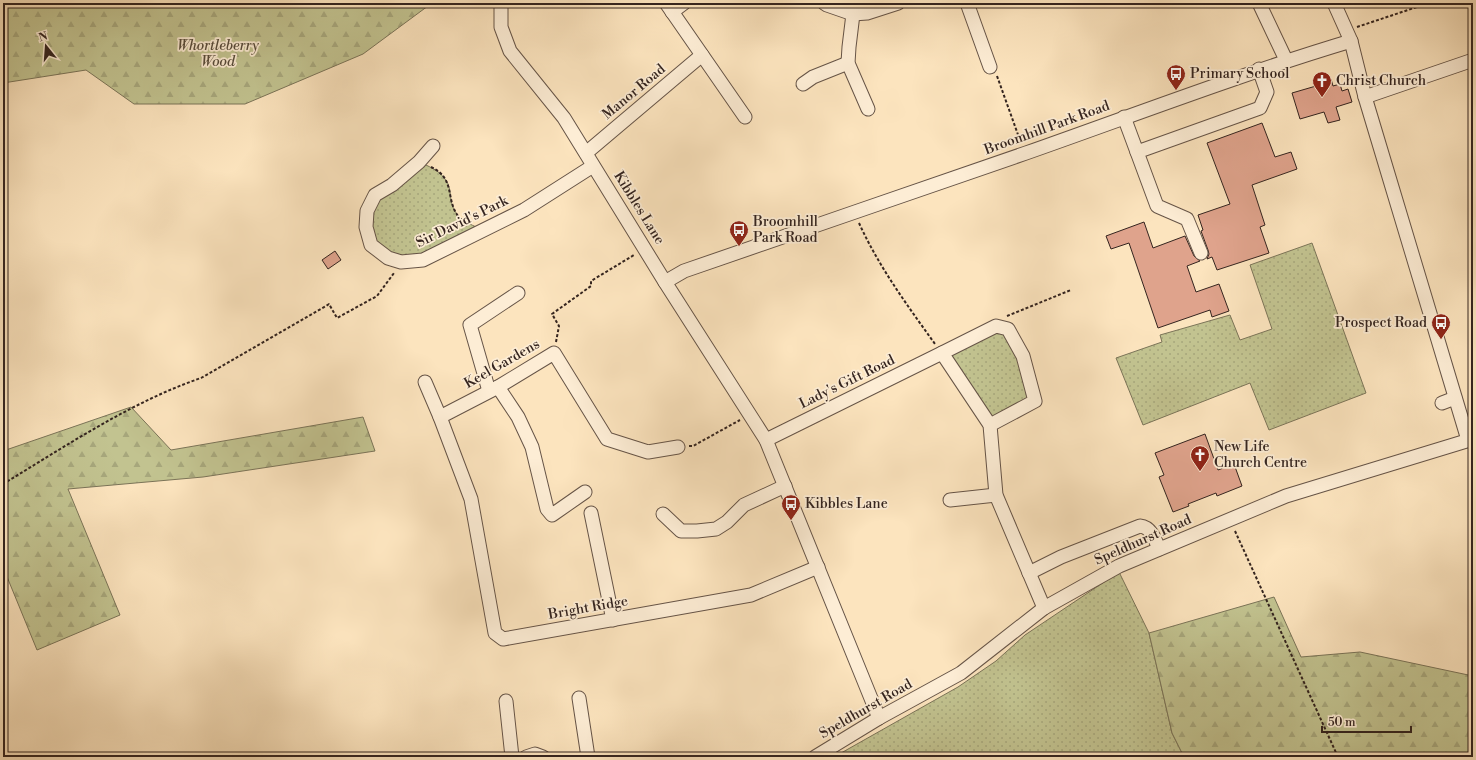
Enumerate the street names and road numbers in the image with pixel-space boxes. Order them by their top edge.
street label: Manor Road [599,60,669,124]
street label: Broomhill Park Road [981,97,1112,159]
street label: Kibbles Lane [609,168,669,248]
street label: Sir David's Park [413,192,512,252]
street label: Keel Gardens [461,335,543,393]
street label: Lady's Gift Road [796,351,898,413]
street label: Speldhurst Road [1092,511,1194,569]
street label: Bright Ridge [546,592,629,624]
street label: Speldhurst Road [816,675,916,743]

